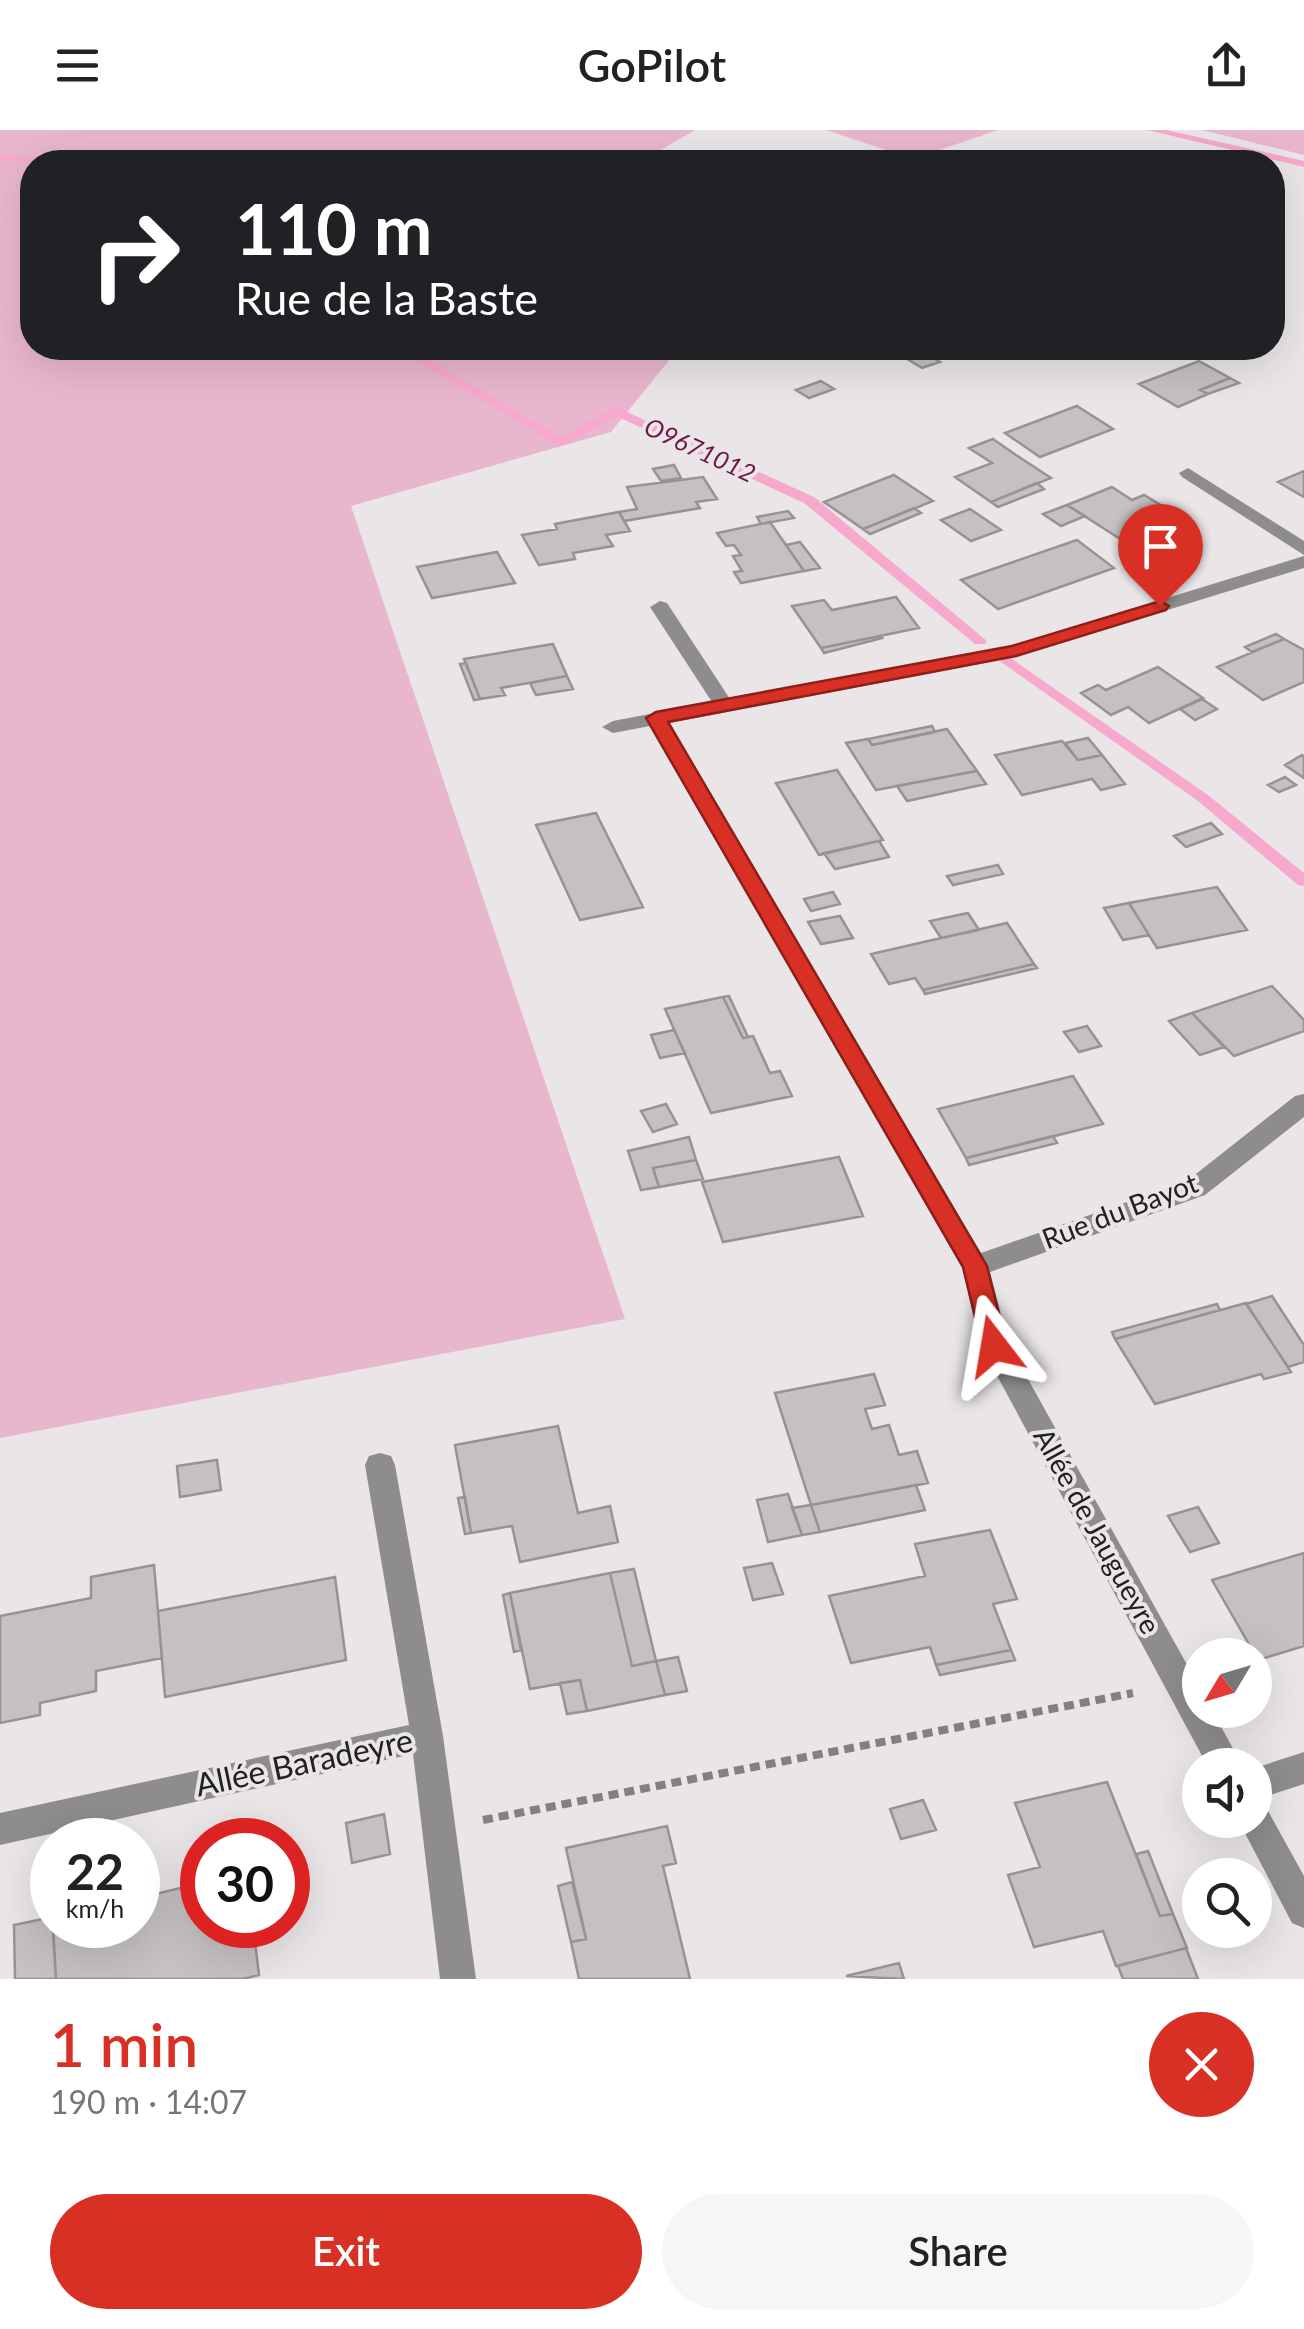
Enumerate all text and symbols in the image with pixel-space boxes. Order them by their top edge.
icon: menu [50,38,105,93]
text: GoPilot [578,38,726,92]
icon: share [1199,38,1254,93]
text: 110 m [235,186,432,270]
icon: right [70,190,200,320]
text: Rue de la Baste [235,271,538,325]
water label: O9671012 [640,410,761,488]
pin [1118,504,1203,607]
icon: arrive [1133,519,1188,574]
street label: Rue du Bayot [1037,1165,1202,1255]
position arrow [942,1294,1046,1398]
street label: Allée de Jaugueyre [1027,1422,1168,1639]
north arrow [1182,1638,1272,1728]
map controls [1182,1638,1272,1948]
street label: Allée Baradeyre [191,1719,416,1804]
button: sound [1182,1748,1272,1838]
speed limit sign: 30 [180,1818,310,1948]
text: 22 [66,1841,124,1901]
button: search [1182,1858,1272,1948]
text: km/h [66,1893,124,1923]
text: 1 min [50,2008,198,2080]
button: close [1149,2012,1254,2117]
text: 190 m · 14:07 [50,2082,247,2121]
button: Exit [50,2194,642,2309]
button: Share [662,2194,1254,2309]

